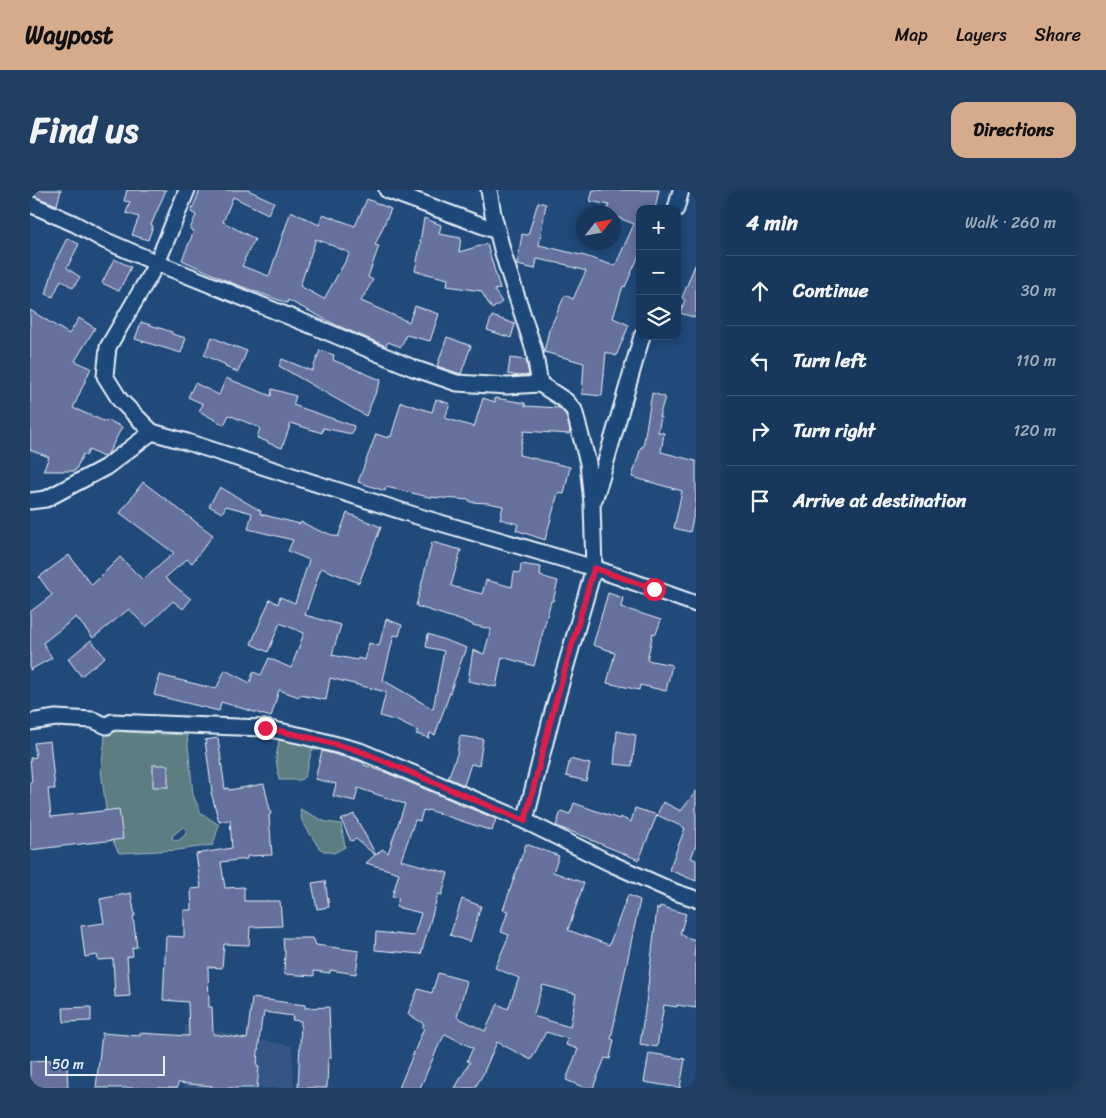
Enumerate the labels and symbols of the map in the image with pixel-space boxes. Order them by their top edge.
north arrow [576,205,621,250]
route start [643,578,666,601]
route end [254,717,277,740]
scale bar [45,1053,165,1076]

